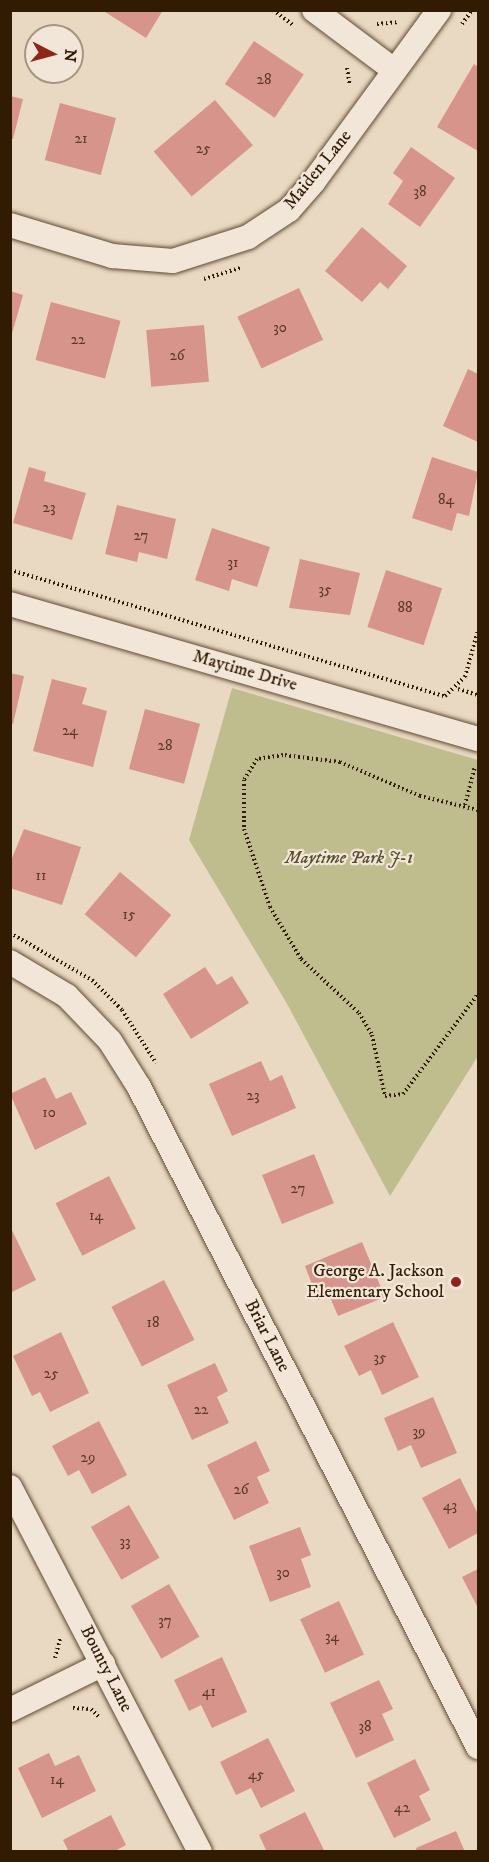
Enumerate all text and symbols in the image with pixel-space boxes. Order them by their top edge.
north arrow [24,24,84,84]
text: N [59,48,81,63]
house number: 28 [257,71,271,89]
street label: Maiden Lane [279,126,357,214]
house number: 21 [75,130,87,148]
house number: 25 [196,140,210,158]
house number: 38 [413,183,427,201]
house number: 30 [273,319,287,337]
house number: 22 [71,331,85,349]
house number: 26 [169,347,185,365]
house number: 84 [438,491,454,509]
house number: 23 [43,499,55,517]
house number: 27 [134,527,148,545]
house number: 31 [227,554,239,572]
house number: 35 [318,581,332,599]
house number: 88 [397,599,413,617]
street label: Maytime Drive [190,646,300,696]
house number: 24 [62,722,78,740]
house number: 28 [158,737,172,755]
park label: Maytime Park J-1 [285,847,413,869]
house number: 11 [35,867,47,885]
house number: 15 [123,906,135,924]
house number: 23 [247,1087,259,1105]
house number: 10 [42,1104,56,1122]
house number: 27 [291,1180,305,1198]
house number: 14 [89,1207,103,1225]
place label: George A. Jackson Elementary School [306,1261,444,1304]
marker: George A. Jackson Elementary School [449,1275,463,1289]
street label: Briar Lane [240,1296,294,1376]
house number: 18 [146,1314,160,1332]
house number: 35 [373,1349,387,1367]
house number: 25 [44,1365,58,1383]
house number: 22 [194,1401,208,1419]
house number: 39 [412,1423,426,1441]
house number: 29 [81,1449,95,1467]
house number: 26 [233,1481,249,1499]
house number: 43 [443,1497,457,1515]
house number: 33 [119,1533,131,1551]
house number: 30 [276,1564,290,1582]
house number: 37 [158,1612,172,1630]
street label: Bounty Lane [75,1622,137,1716]
house number: 34 [325,1628,339,1646]
house number: 41 [202,1683,216,1701]
house number: 38 [358,1718,372,1736]
house number: 45 [248,1766,264,1784]
house number: 14 [50,1771,64,1789]
house number: 42 [394,1799,410,1817]

